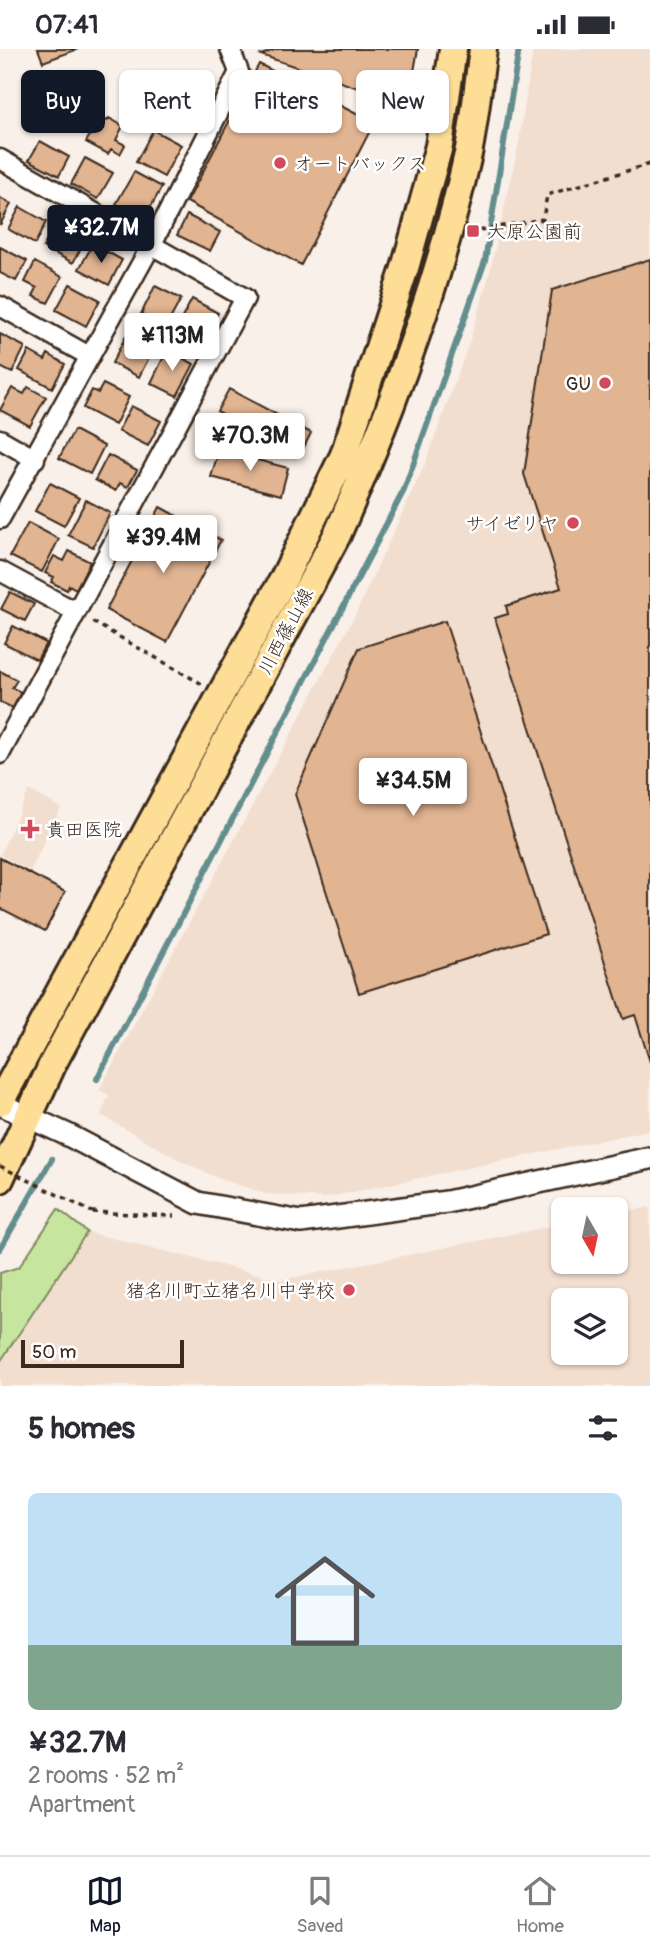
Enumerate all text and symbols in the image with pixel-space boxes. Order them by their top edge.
text: 07:41 [35,9,99,41]
chip: Buy [21,70,105,133]
chip: Rent [119,70,215,133]
chip: Filters [229,70,342,133]
chip: New [356,70,449,133]
place label: オートバックス [294,152,427,176]
marker: オートバックス [272,155,288,171]
pin: ¥32.7M [44,205,158,265]
text: ¥32.7M [63,213,139,242]
place label: 大原公園前 [487,220,582,244]
marker: 大原公園前 [465,223,481,239]
pin: ¥113M [123,313,221,373]
text: ¥113M [140,321,204,350]
place label: GU [566,372,591,396]
marker: GU [597,375,613,391]
pin: ¥70.3M [193,413,307,473]
text: ¥70.3M [211,421,289,450]
place label: サイゼリヤ [465,512,559,536]
pin: ¥39.4M [106,515,220,575]
marker: サイゼリヤ [565,515,581,531]
text: ¥39.4M [125,523,201,552]
street label: 川西篠山線 [253,584,319,679]
pin: ¥34.5M [356,759,470,818]
text: ¥34.5M [375,766,451,795]
place label: 貴田医院 [46,818,122,842]
marker: 貴田医院 [20,819,40,839]
north arrow [551,1197,628,1274]
map controls [551,1197,628,1365]
place label: 猪名川町立猪名川中学校 [126,1279,335,1303]
marker: 猪名川町立猪名川中学校 [341,1282,357,1298]
button: layers [551,1288,628,1365]
scale bar [21,1337,184,1369]
text: 50 m [32,1340,76,1364]
icon: filters [584,1409,622,1447]
text: 5 homes [28,1410,135,1447]
icon: home [262,1538,388,1664]
text: ¥32.7M [28,1724,126,1761]
text: 2 rooms · 52 m² [28,1761,184,1790]
text: Apartment [28,1790,135,1819]
tab: Map [86,1872,124,1938]
tab: Saved [296,1872,344,1938]
tab: Home [516,1872,564,1938]

